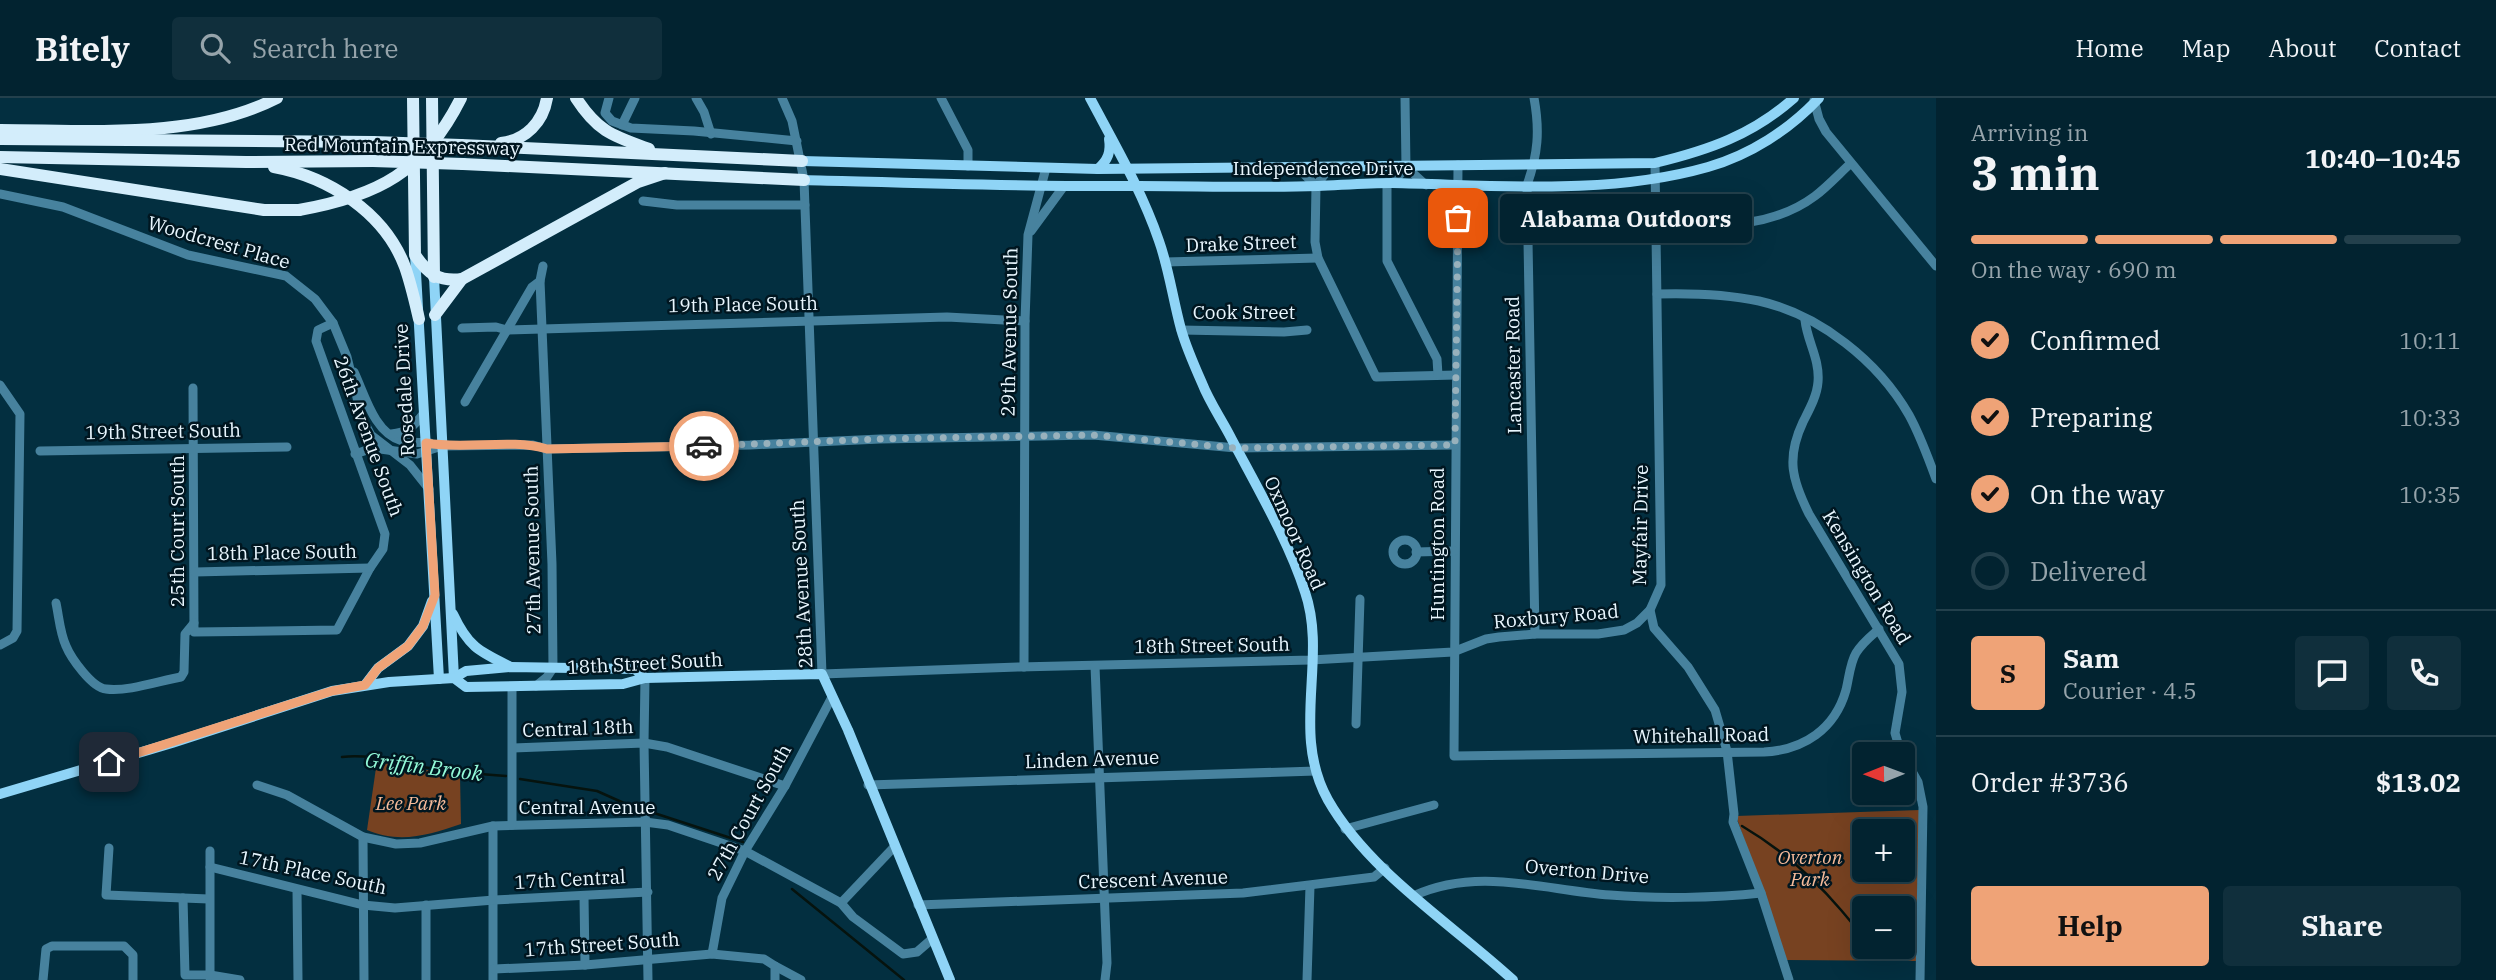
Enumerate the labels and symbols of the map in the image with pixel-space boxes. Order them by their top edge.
street label: Red Mountain Expressway [284,132,521,160]
street label: Independence Drive [1233,156,1413,180]
pin [1428,188,1488,248]
callout: Alabama Outdoors [1500,194,1752,242]
street label: Woodcrest Place [145,210,293,274]
street label: Drake Street [1185,229,1297,257]
street label: 29th Avenue South [996,247,1022,417]
street label: 19th Place South [668,291,818,317]
street label: Lancaster Road [1500,296,1526,434]
street label: Cook Street [1193,300,1296,324]
street label: Rosedale Drive [389,323,419,457]
street label: 26th Avenue South [329,352,409,520]
courier [669,411,739,481]
street label: 19th Street South [85,418,241,444]
street label: 25th Court South [165,455,189,607]
street label: 27th Avenue South [519,465,545,635]
street label: Mayfair Drive [1627,465,1653,585]
street label: Huntington Road [1425,467,1449,621]
street label: Oxmoor Road [1259,472,1331,594]
street label: 28th Avenue South [785,499,817,669]
street label: Kensington Road [1817,506,1917,648]
street label: 18th Place South [207,539,357,565]
street label: Roxbury Road [1492,599,1620,633]
street label: 18th Street South [1134,632,1290,658]
street label: 18th Street South [567,647,724,679]
street label: Central 18th [522,714,634,742]
street label: Whitehall Road [1633,722,1769,748]
pin [79,732,139,792]
street label: 27th Court South [702,739,796,884]
north arrow [1852,742,1914,805]
water label: Griffin Brook [363,745,485,787]
street label: Linden Avenue [1024,745,1160,773]
park label: Lee Park [375,791,447,815]
street label: Central Avenue [519,795,655,819]
street label: 17th Place South [237,845,389,899]
park label: Overton Park [1778,845,1843,891]
street label: Overton Drive [1524,854,1650,888]
street label: 17th Central [514,864,627,894]
street label: Crescent Avenue [1078,864,1228,894]
street label: 17th Street South [523,927,681,961]

